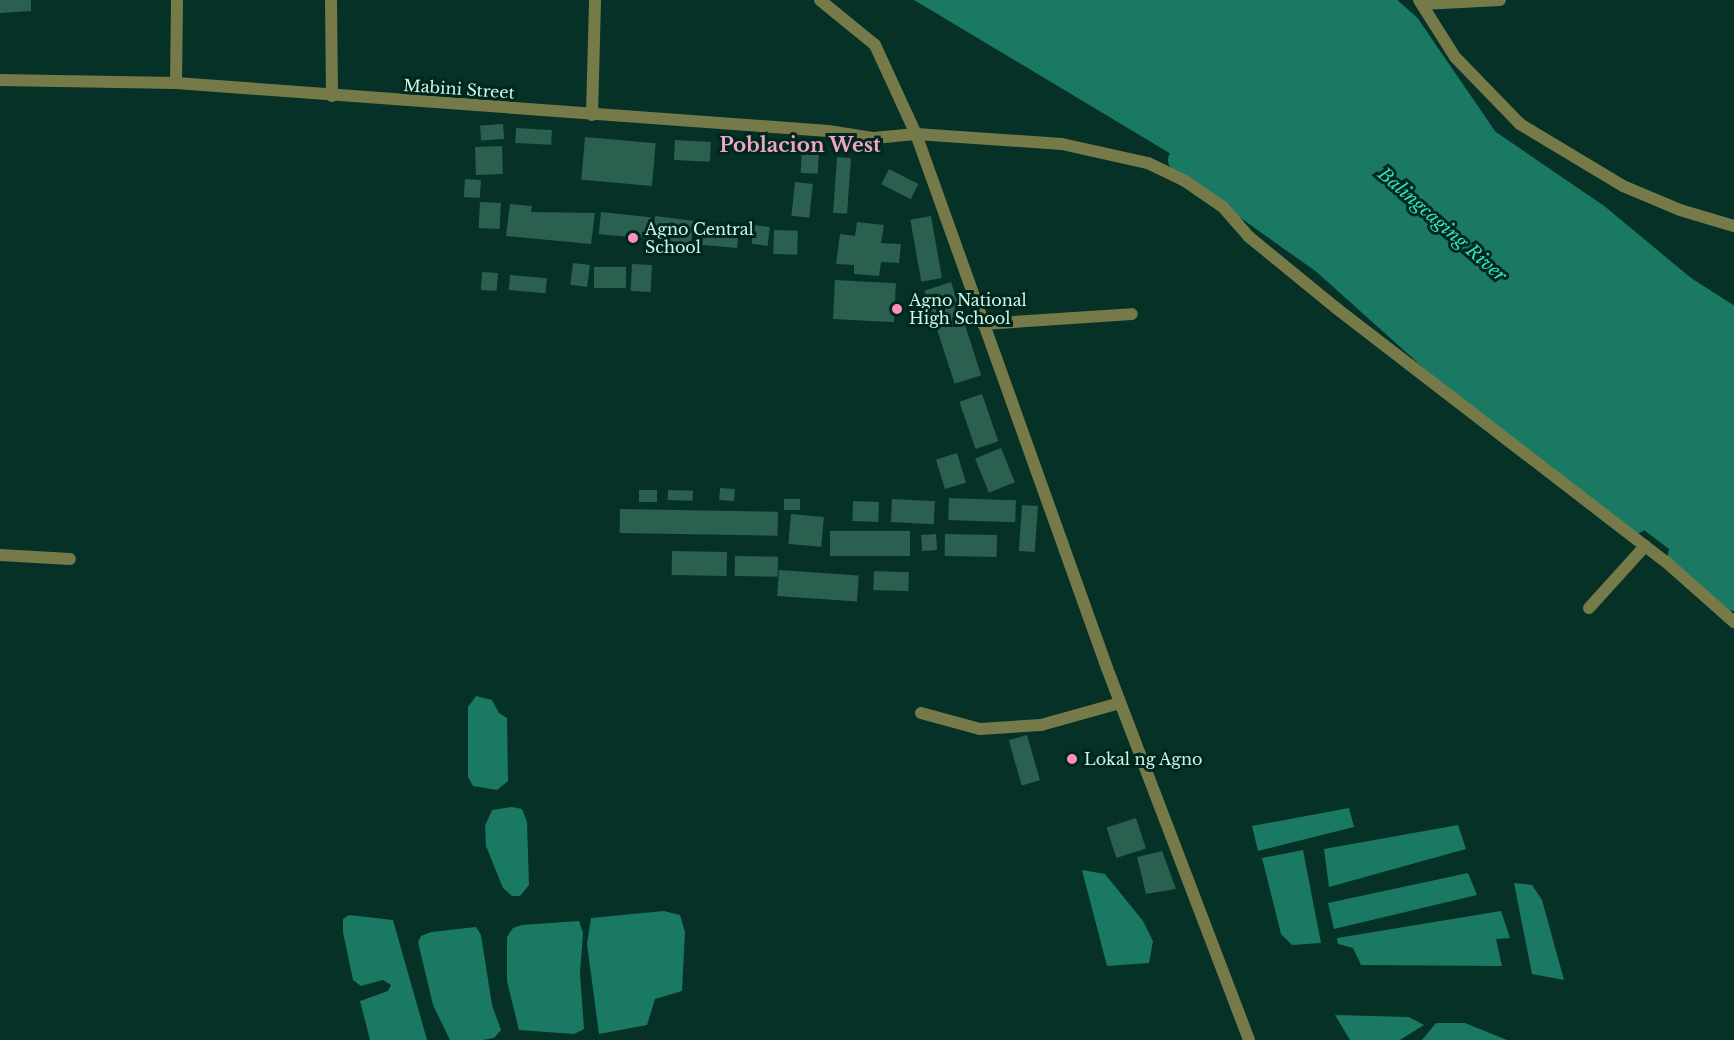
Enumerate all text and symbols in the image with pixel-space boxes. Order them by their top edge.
street label: Mabini Street [403,76,515,102]
district label: Poblacion West [719,133,881,157]
water label: Balingcaging River [1373,163,1511,287]
place label: Agno Central School [645,219,754,257]
marker: Agno Central School [626,231,640,245]
place label: Agno National High School [909,290,1027,328]
marker: Agno National High School [890,302,904,316]
place label: Lokal ng Agno [1084,749,1203,769]
marker: Lokal ng Agno [1065,752,1079,766]

